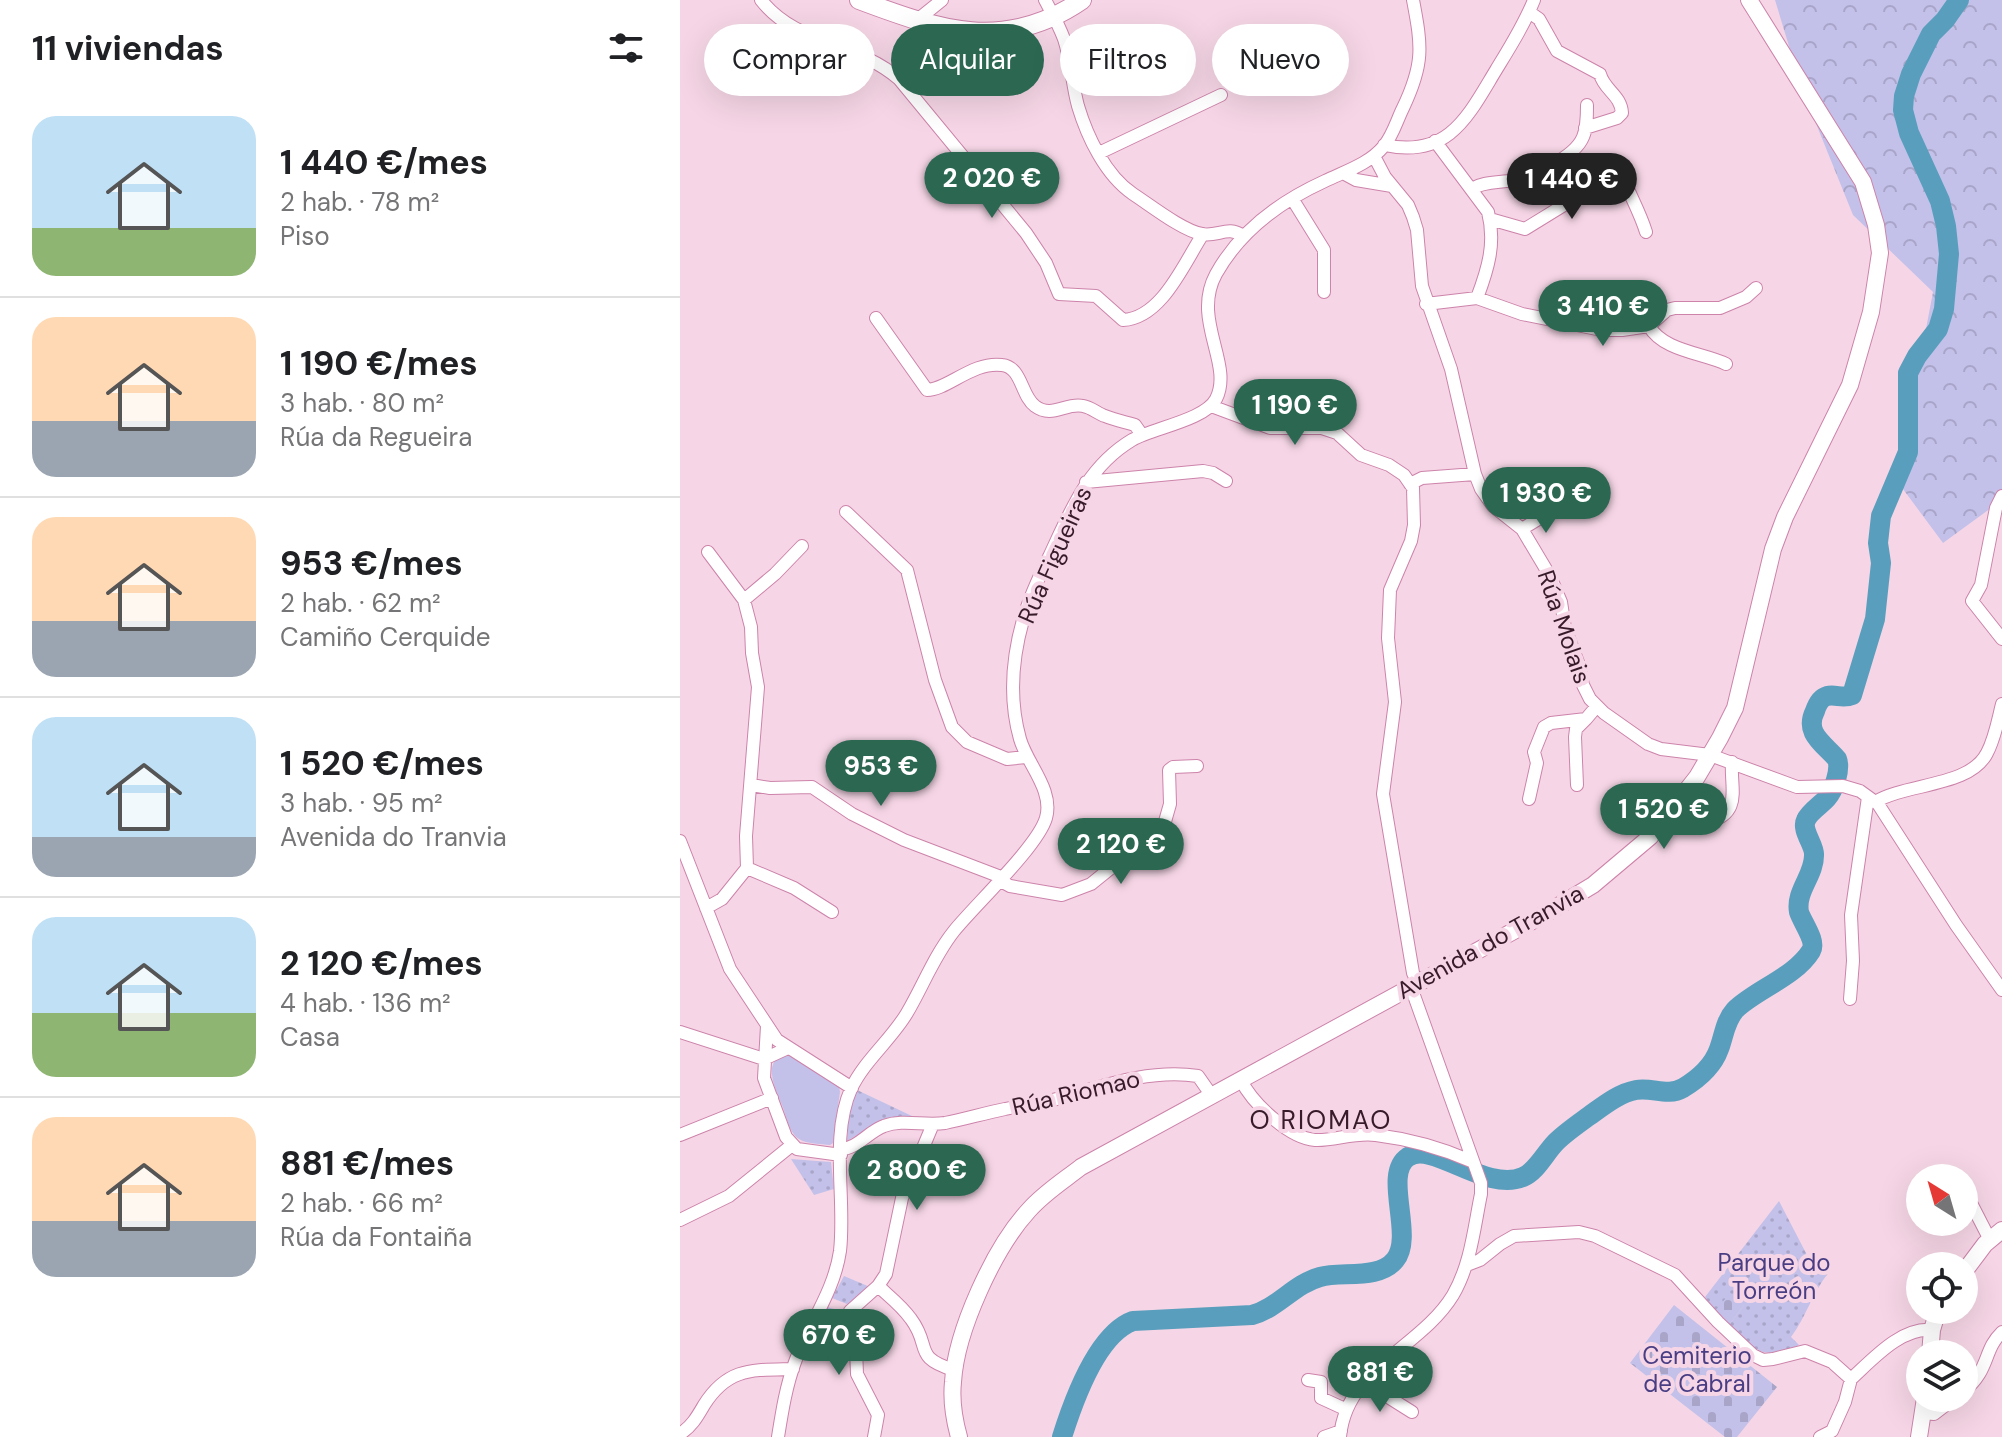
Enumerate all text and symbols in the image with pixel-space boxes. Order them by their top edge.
chip: Comprar [704,24,875,96]
chip: Alquilar [891,24,1044,96]
chip: Filtros [1060,24,1196,96]
chip: Nuevo [1212,24,1349,96]
text: 11 viviendas [32,26,224,71]
icon: filters [604,26,648,70]
text: 1 440 €/mes [280,140,488,185]
icon: home [96,148,192,244]
pin: 2 020 € [918,152,1066,220]
pin: 1 440 € [1498,153,1646,221]
text: 2 020 € [942,161,1042,195]
text: 1 440 € [1525,162,1619,196]
text: 2 hab. · 78 m² [280,185,439,219]
text: Piso [280,219,330,253]
pin: 3 410 € [1529,280,1677,348]
text: 3 410 € [1556,289,1650,323]
text: 1 190 €/mes [280,341,478,386]
icon: home [96,349,192,445]
pin: 1 190 € [1221,379,1369,447]
text: 3 hab. · 80 m² [280,386,444,420]
text: 1 190 € [1252,388,1338,422]
text: Rúa da Regueira [280,420,472,454]
pin: 1 930 € [1472,467,1620,535]
text: 1 930 € [1500,476,1592,510]
street label: Rúa Figueiras [1011,482,1099,628]
text: 953 €/mes [280,541,463,586]
icon: home [96,549,192,645]
street label: Rúa Molais [1531,566,1598,688]
text: 2 hab. · 62 m² [280,586,441,620]
text: Camiño Cerquide [280,620,491,654]
pin: 953 € [825,740,937,808]
text: 1 520 €/mes [280,741,484,786]
icon: home [96,749,192,845]
text: 953 € [843,749,919,783]
pin: 1 520 € [1590,783,1738,851]
text: 3 hab. · 95 m² [280,786,443,820]
text: 1 520 € [1618,792,1710,826]
pin: 2 120 € [1047,818,1195,886]
text: Avenida do Tranvia [280,820,507,854]
text: 2 120 € [1076,827,1166,861]
street label: Avenida do Tranvia [1391,877,1589,1006]
text: 2 120 €/mes [280,941,483,986]
icon: home [96,949,192,1045]
text: 4 hab. · 136 m² [280,986,451,1020]
text: Casa [280,1020,340,1054]
street label: Rúa Riomao [1009,1063,1143,1122]
district label: O RIOMAO [1250,1103,1392,1137]
text: 881 €/mes [280,1141,454,1186]
pin: 2 800 € [843,1144,991,1212]
icon: home [96,1149,192,1245]
text: 2 800 € [867,1153,967,1187]
north arrow [1906,1164,1978,1236]
map controls [1906,1164,1978,1412]
text: 2 hab. · 66 m² [280,1186,443,1220]
text: Rúa da Fontaiña [280,1220,472,1254]
park label: Parque do Torreón [1718,1247,1830,1306]
button: locate [1906,1252,1978,1324]
pin: 670 € [783,1309,895,1377]
text: 670 € [802,1318,876,1352]
park label: Cemiterio de Cabral [1642,1340,1752,1399]
button: layers [1906,1340,1978,1412]
pin: 881 € [1324,1346,1436,1414]
text: 881 € [1346,1355,1414,1389]

